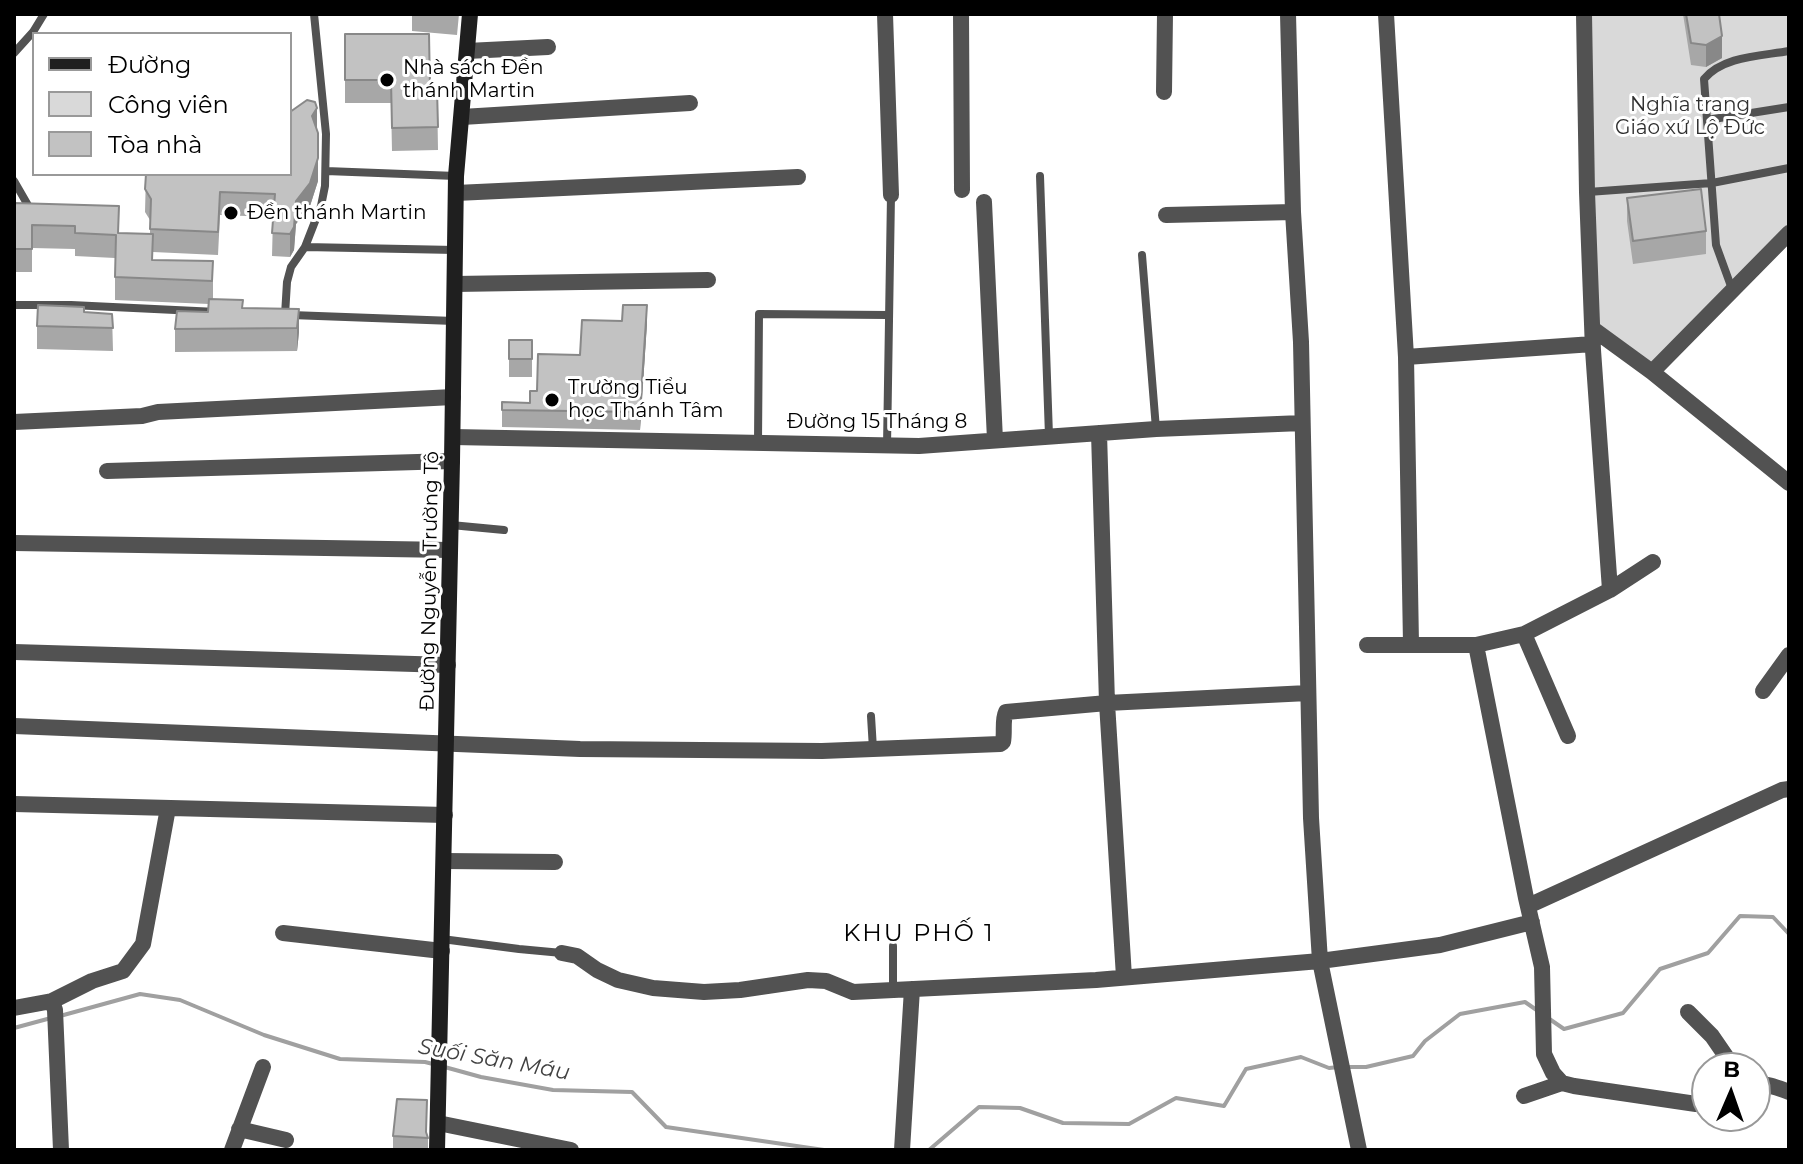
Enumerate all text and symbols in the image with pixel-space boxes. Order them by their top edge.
legend [32,32,292,176]
text: Đường [108,50,191,79]
place label: Nhà sách Đền thánh Martin [403,56,543,103]
marker: Nhà sách Đền thánh Martin [378,71,396,89]
text: Công viên [108,90,229,119]
park label: Nghĩa trang Giáo xứ Lộ Đức [1615,93,1765,140]
text: Tòa nhà [108,130,202,159]
place label: Đền thánh Martin [247,201,426,225]
marker: Đền thánh Martin [222,204,240,222]
place label: Trường Tiểu học Thánh Tâm [568,376,724,423]
marker: Trường Tiểu học Thánh Tâm [543,391,561,409]
street label: Đường 15 Tháng 8 [787,410,967,434]
street label: Đường Nguyễn Trường Tộ [416,451,444,711]
district label: KHU PHỐ 1 [843,920,995,948]
water label: Suối Săn Máu [416,1034,572,1086]
north arrow [1691,1052,1771,1132]
text: B [1723,1056,1741,1083]

